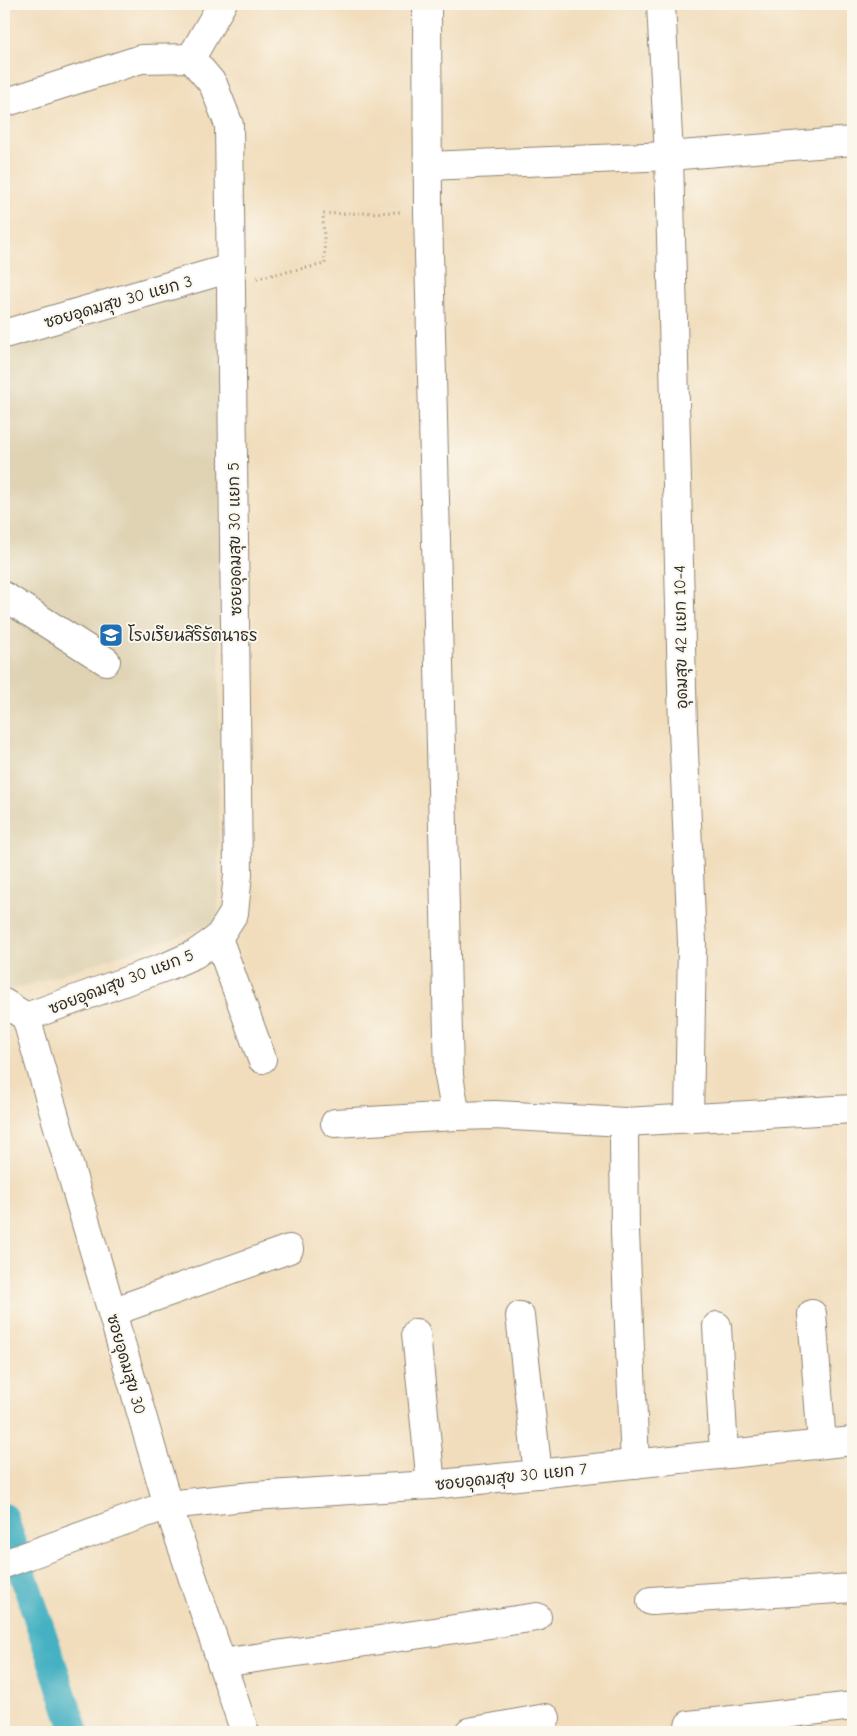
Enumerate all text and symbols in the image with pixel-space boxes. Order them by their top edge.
street label: ซอยอุดมสุข 30 แยก 3 [42,272,195,335]
street label: ซอยอุดมสุข 30 แยก 5 [225,462,248,616]
street label: อุดมสุข 42 แยก 10-4 [671,565,694,709]
school or university icon: โรงเรียนสิริรัตนาธร [98,622,124,648]
place label: โรงเรียนสิริรัตนาธร [128,624,258,645]
street label: ซอยอุดมสุข 30 แยก 5 [46,946,197,1021]
street label: ซอยอุดมสุข 30 [100,1312,149,1417]
street label: ซอยอุดมสุข 30 แยก 7 [434,1460,589,1497]

